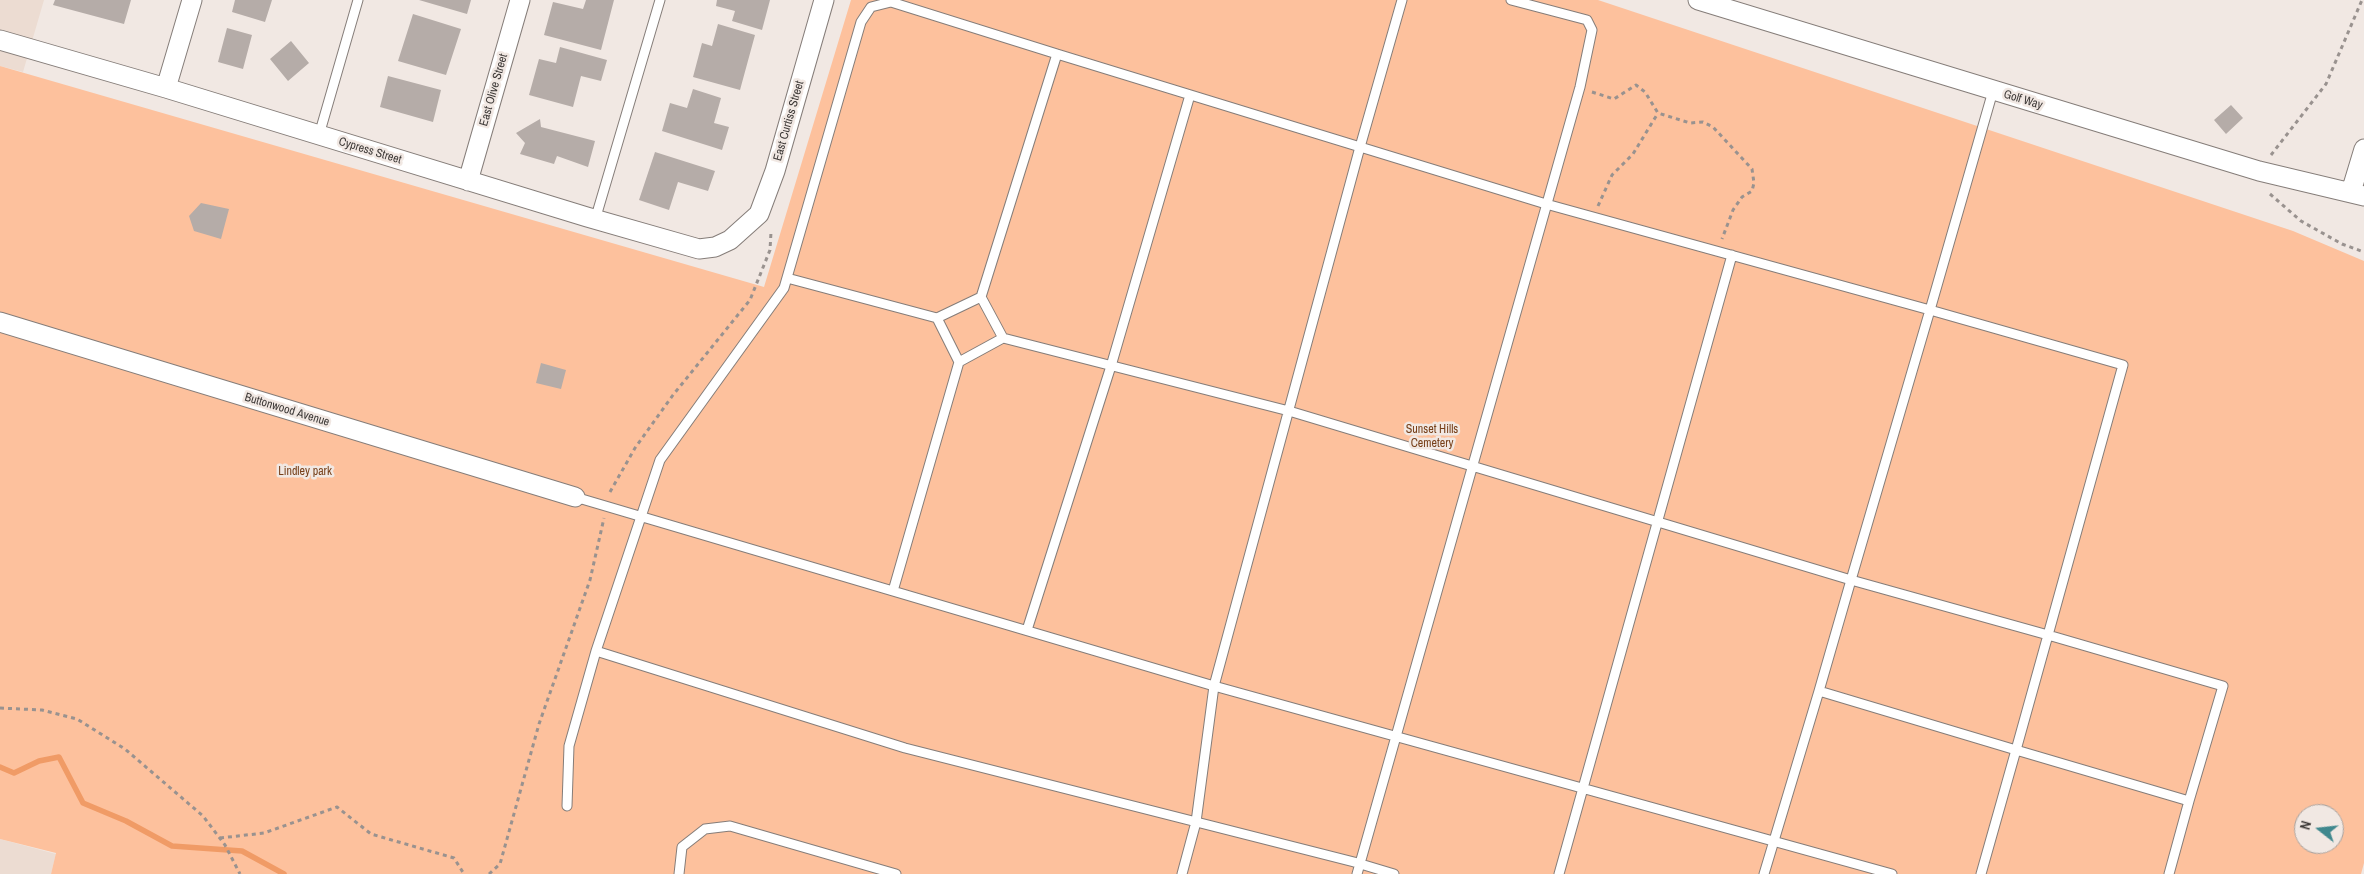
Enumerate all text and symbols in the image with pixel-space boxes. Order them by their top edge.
street label: East Olive Street [477,52,511,128]
street label: East Curtiss Street [771,79,807,163]
street label: Golf Way [2002,87,2044,113]
street label: Cypress Street [337,135,403,167]
street label: Buttonwood Avenue [243,390,331,430]
park label: Sunset Hills Cemetery [1406,423,1458,451]
park label: Lindley park [278,465,332,479]
north arrow [2294,804,2344,854]
text: N [2296,819,2315,832]

